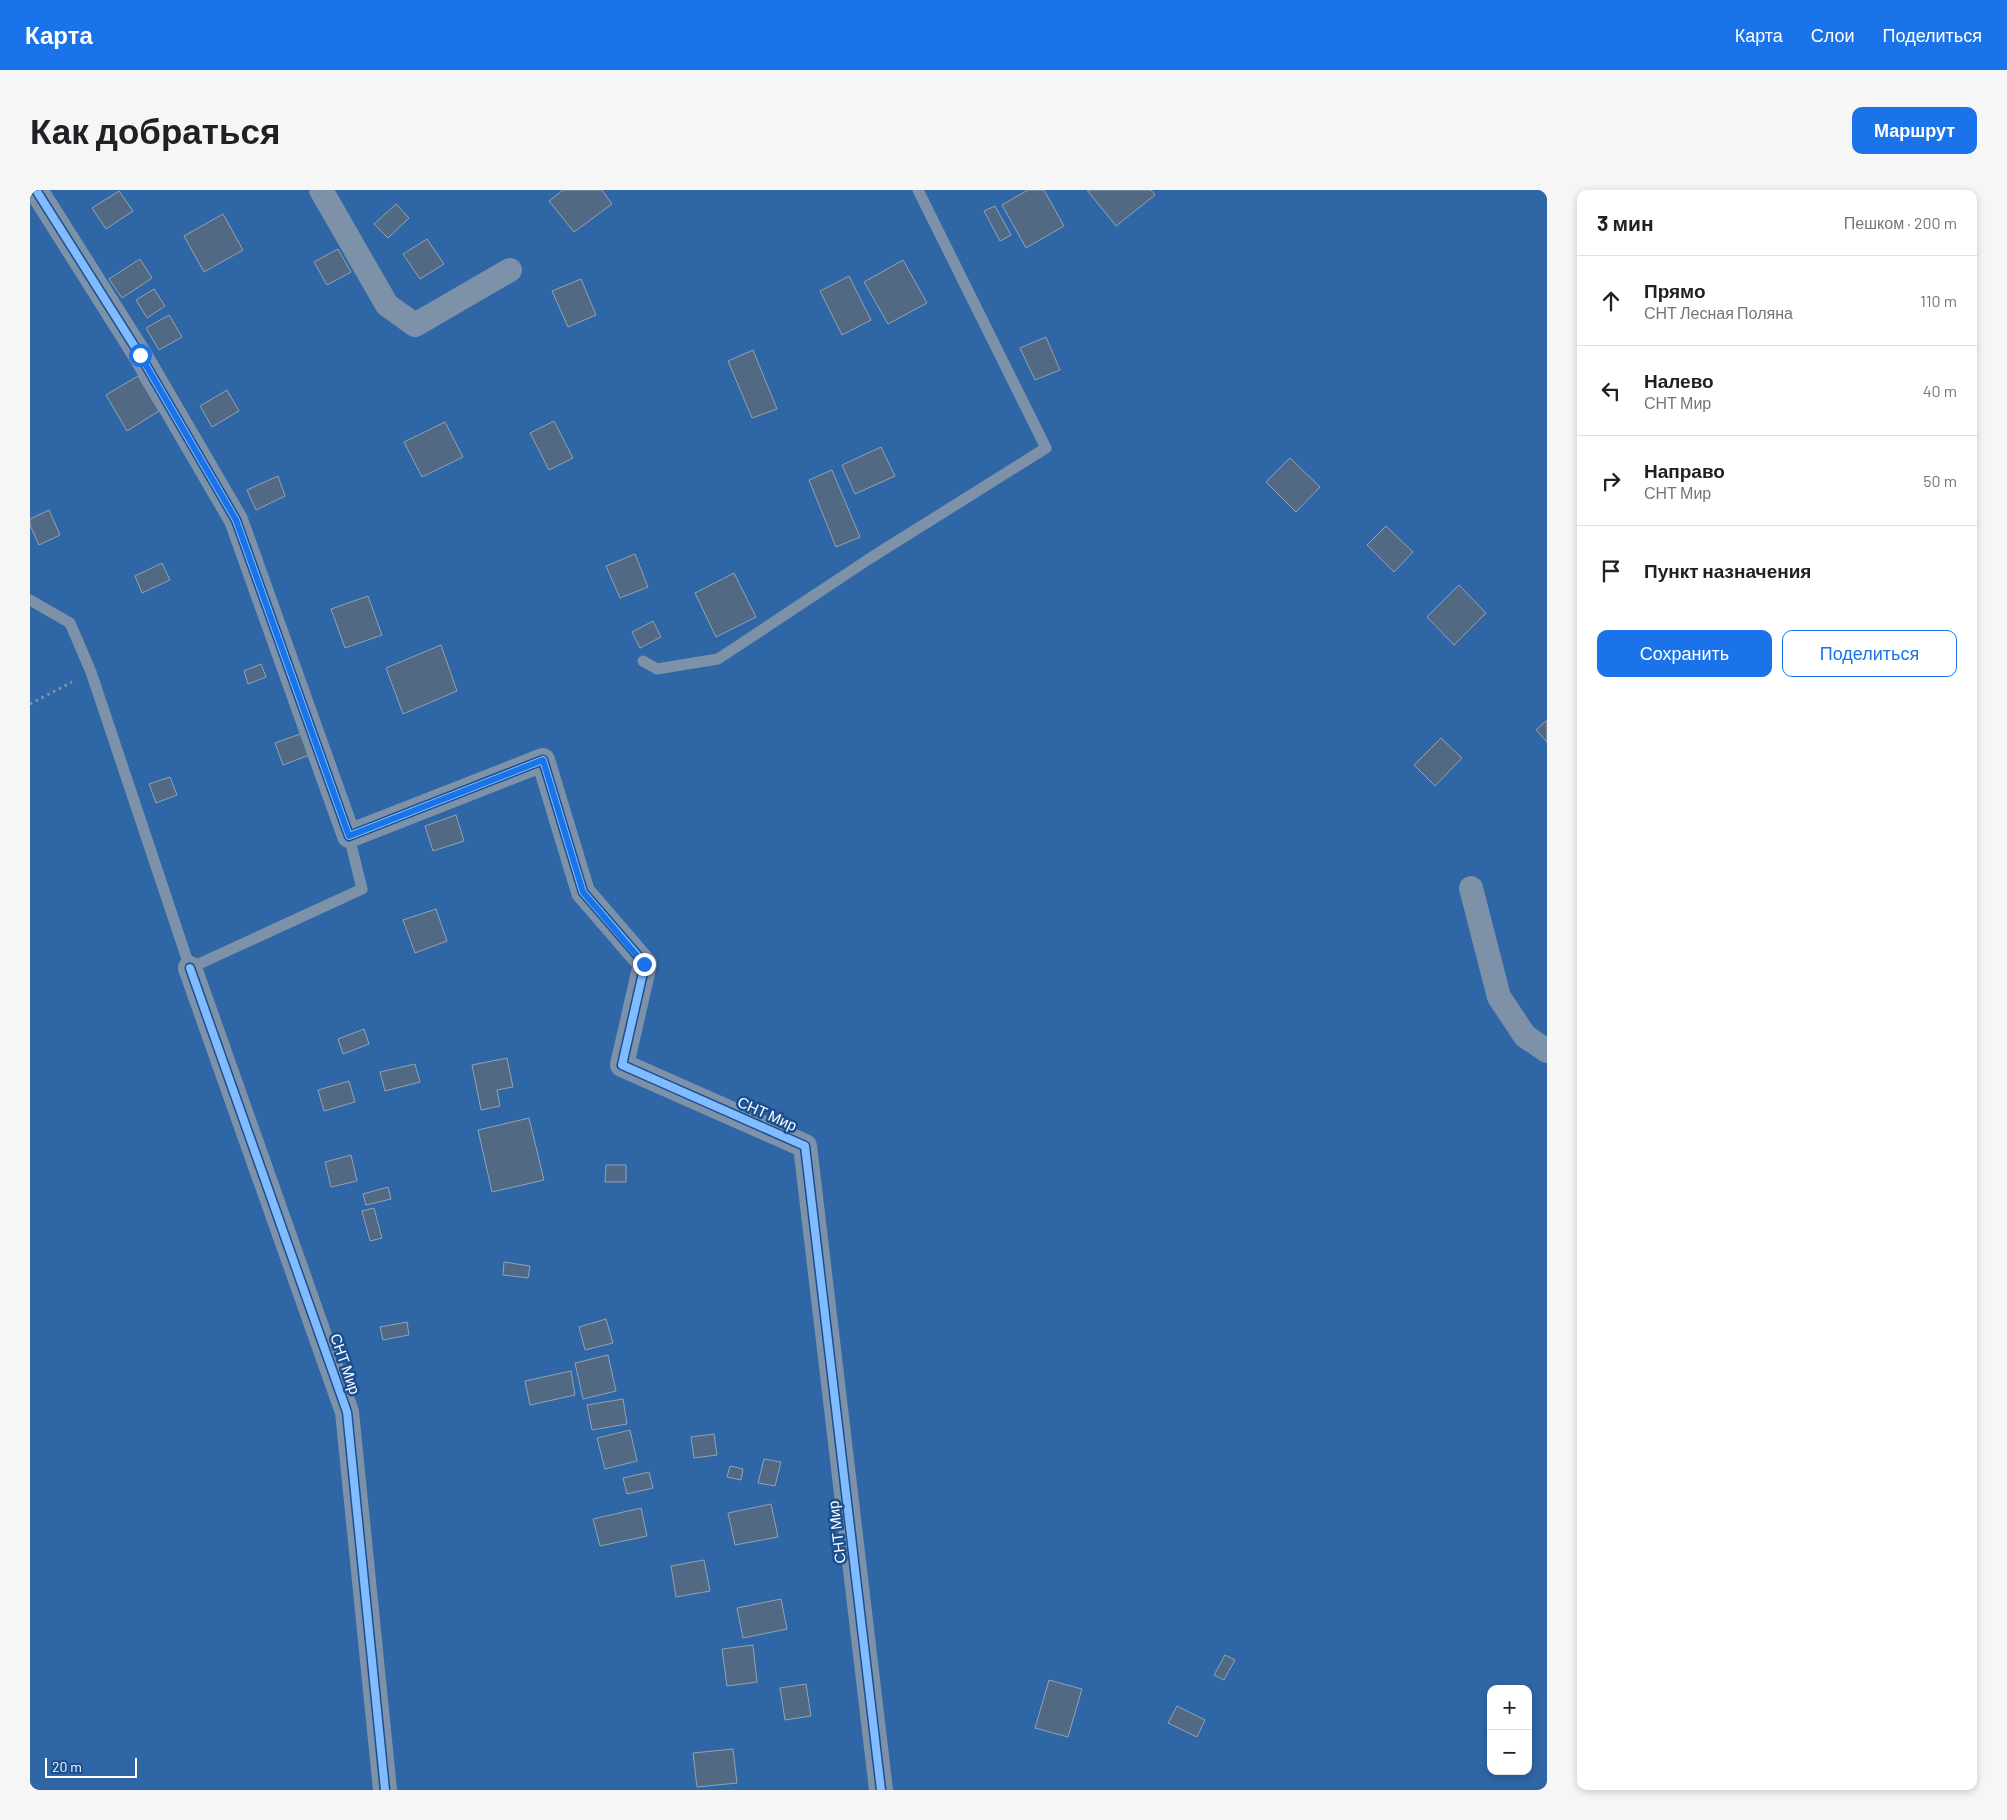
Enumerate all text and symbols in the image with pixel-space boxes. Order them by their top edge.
text: Карта [25,20,93,49]
text: Карта [1735,24,1783,46]
text: Слои [1811,24,1855,46]
text: Поделиться [1883,24,1982,46]
button: Маршрут [1852,107,1977,154]
text: Как добраться [30,109,280,151]
text: 3 мин [1597,210,1654,235]
text: Пешком · 200 m [1844,213,1957,232]
text: Прямо [1644,279,1706,302]
icon: ahead [1597,287,1625,315]
text: 110 m [1920,291,1957,310]
text: СНТ Лесная Поляна [1644,303,1793,322]
route start [129,344,152,367]
text: Налево [1644,369,1714,392]
icon: left [1597,377,1625,405]
text: 40 m [1923,381,1957,400]
text: СНТ Мир [1644,393,1711,412]
text: Направо [1644,459,1725,482]
icon: right [1597,467,1625,495]
text: 50 m [1923,471,1957,490]
text: СНТ Мир [1644,483,1711,502]
icon: arrive [1597,557,1625,585]
text: Пункт назначения [1644,559,1811,582]
button: Сохранить [1597,630,1772,677]
button: Поделиться [1782,630,1957,677]
route end [633,953,656,976]
street label: СНТ Мир [735,1092,800,1134]
street label: СНТ Мир [327,1331,365,1396]
street label: СНТ Мир [823,1500,849,1565]
map controls [1487,1685,1532,1775]
button: + [1487,1685,1532,1730]
button: − [1487,1730,1532,1775]
scale bar [45,1755,138,1778]
text: 20 m [52,1758,82,1775]

